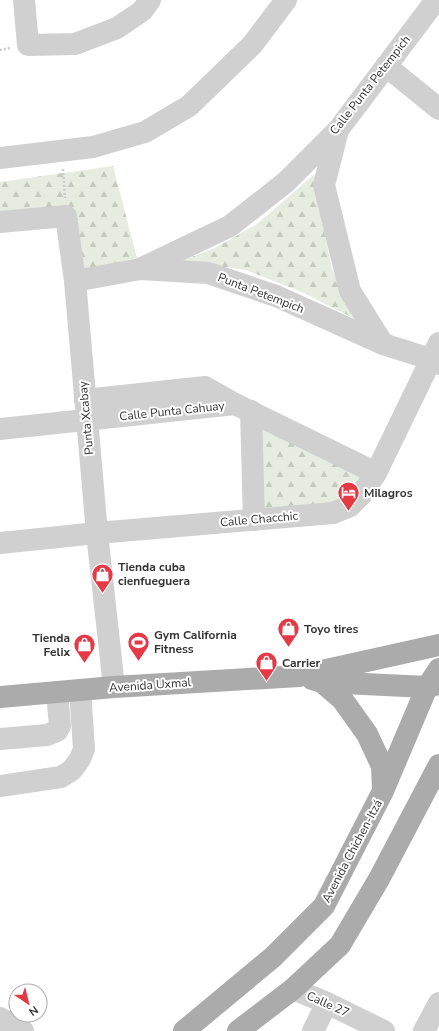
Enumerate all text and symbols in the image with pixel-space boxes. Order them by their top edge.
street label: Calle Punta Petempich [326,32,414,138]
street label: Punta Petempich [215,269,307,317]
street label: Punta Xcabay [75,380,97,455]
street label: Calle Punta Cahuay [119,397,226,424]
hotel icon: Milagros [336,480,362,513]
place label: Milagros [364,485,413,501]
street label: Calle Chacchic [219,508,299,530]
place label: Tienda cuba cienfueguera [118,559,190,589]
shop icon: Tienda cuba cienfueguera [90,561,116,594]
shop icon: Toyo tires [276,616,302,649]
place label: Toyo tires [304,621,358,637]
place label: Gym California Fitness [154,627,237,657]
sports icon: Gym California Fitness [126,629,152,662]
place label: Tienda Felix [32,630,70,660]
shop icon: Tienda Felix [72,632,98,665]
shop icon: Carrier [254,650,280,683]
place label: Carrier [282,655,320,671]
street label: Avenida Uxmal [108,674,192,696]
street label: Avenida Chichen-Itzá [318,797,386,905]
north arrow [8,983,48,1023]
street label: Calle 27 [304,988,352,1020]
text: N [26,1002,41,1019]

